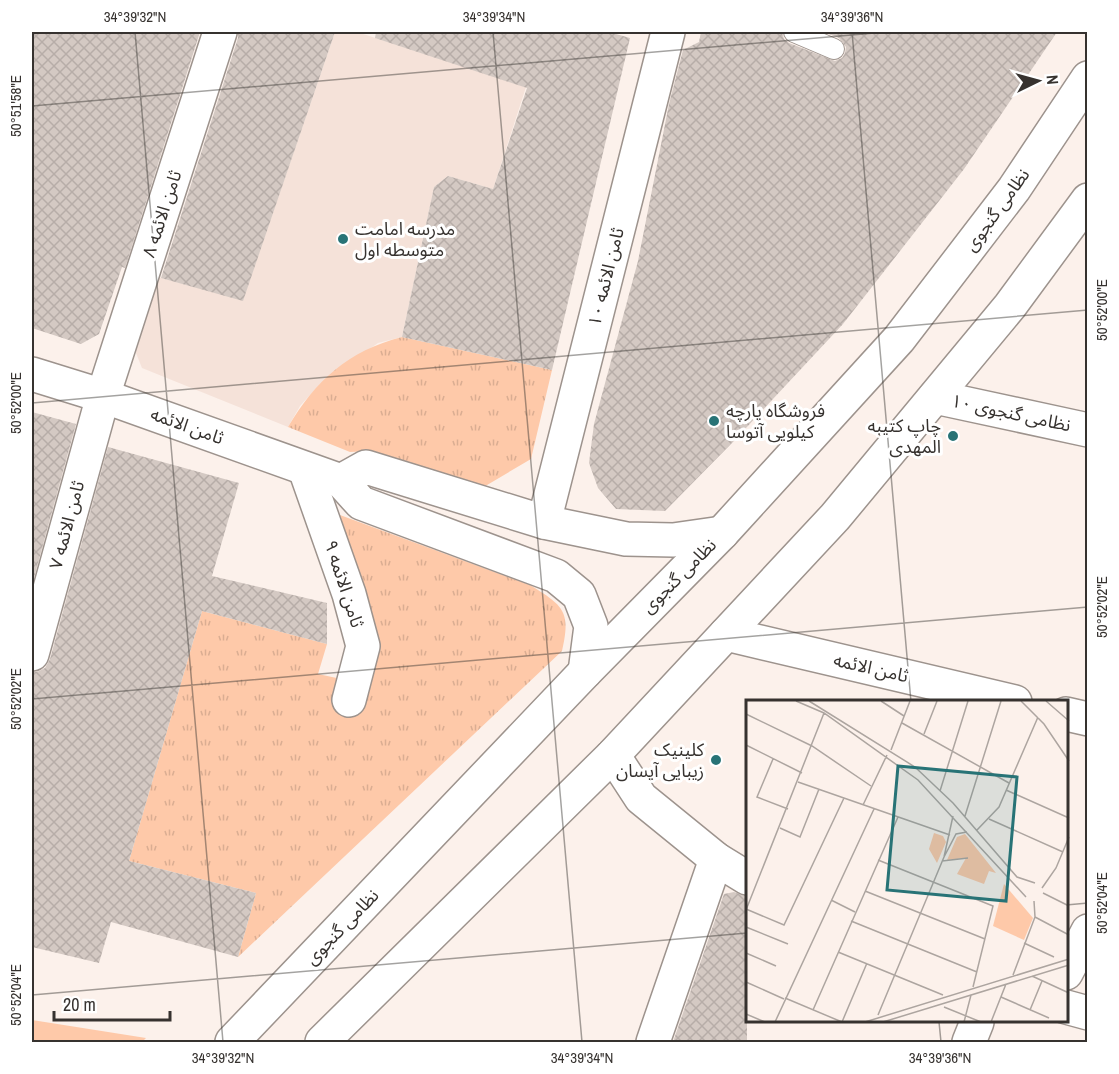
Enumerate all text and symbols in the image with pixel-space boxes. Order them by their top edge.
text: 34°39'32"N [104,6,166,27]
text: 34°39'34"N [463,6,525,27]
text: 34°39'36"N [821,6,883,27]
north arrow [1008,51,1068,111]
text: N [1042,74,1064,85]
text: 50°51'58"E [5,75,26,137]
street label: نظامی گنجوی [958,163,1035,256]
street label: ثامن الائمه ۸ [136,167,187,261]
place label: مدرسه امامت متوسطه اول [355,216,455,262]
street label: ثامن الائمه ۱۰ [581,225,630,329]
marker: مدرسه امامت متوسطه اول [336,232,350,246]
text: 50°52'00"E [1091,279,1112,341]
text: 50°52'00"E [5,372,26,434]
street label: نظامی گنجوی ۱۰ [949,388,1073,437]
place label: فروشگاه پارچه کیلویی آتوسا [726,398,825,444]
street label: ثامن الائمه [147,401,227,450]
place label: چاپ‌ کتیبه المهدی [867,413,941,459]
marker: فروشگاه پارچه کیلویی آتوسا [707,414,721,428]
marker: چاپ‌ کتیبه المهدی [946,429,960,443]
street label: ثامن الائمه ۷ [43,478,90,572]
street label: نظامی گنجوی [636,533,722,619]
street label: ثامن الائمه ۹ [319,537,370,631]
text: 50°52'02"E [1091,576,1112,638]
street label: ثامن الائمه [831,647,911,688]
text: 50°52'02"E [5,668,26,730]
inset map [746,700,1068,1023]
place label: کلینیک زیبایی آیسان [616,737,705,783]
marker: کلینیک زیبایی آیسان [709,753,723,767]
text: 50°52'04"E [1091,872,1112,934]
street label: نظامی گنجوی [299,883,384,970]
text: 50°52'04"E [5,964,26,1026]
scale bar [54,984,170,1022]
text: 20 m [63,992,96,1017]
text: 34°39'32"N [192,1047,254,1068]
text: 34°39'34"N [551,1047,613,1068]
text: 34°39'36"N [909,1047,971,1068]

